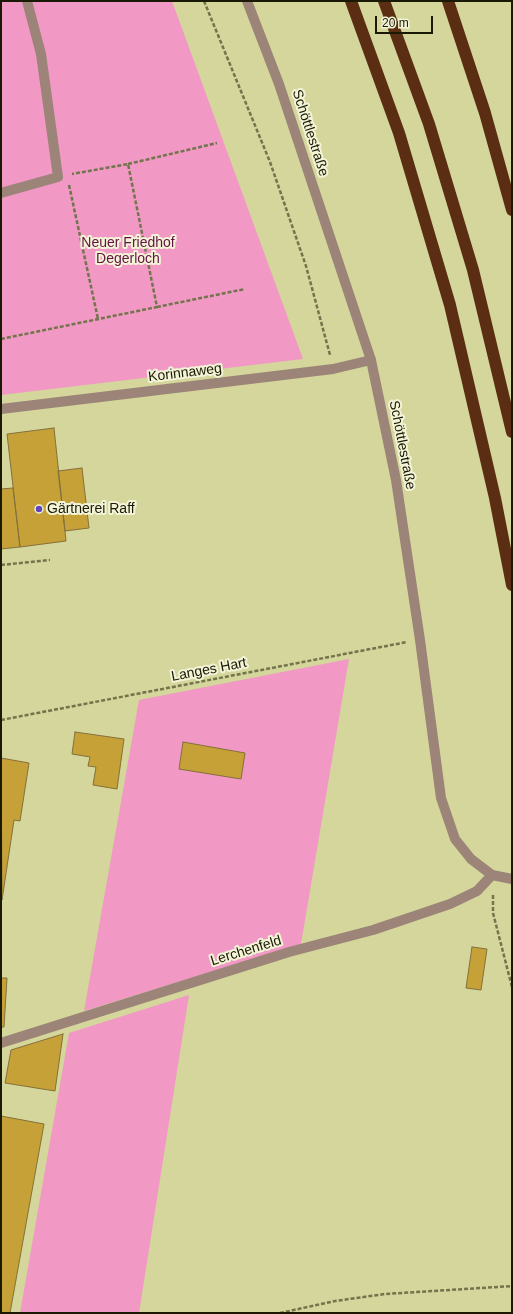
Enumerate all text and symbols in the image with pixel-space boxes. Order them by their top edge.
scale bar [377,8,435,34]
text: 20 m [382,16,409,30]
street label: Schöttlestraße [288,87,332,179]
park label: Neuer Friedhof Degerloch [81,235,175,268]
street label: Korinnaweg [147,360,223,386]
street label: Schöttlestraße [385,399,419,491]
place label: Gärtnerei Raff [47,501,135,517]
marker: Gärtnerei Raff [34,504,44,514]
street label: Langes Hart [170,654,248,686]
street label: Lerchenfeld [209,932,283,970]

